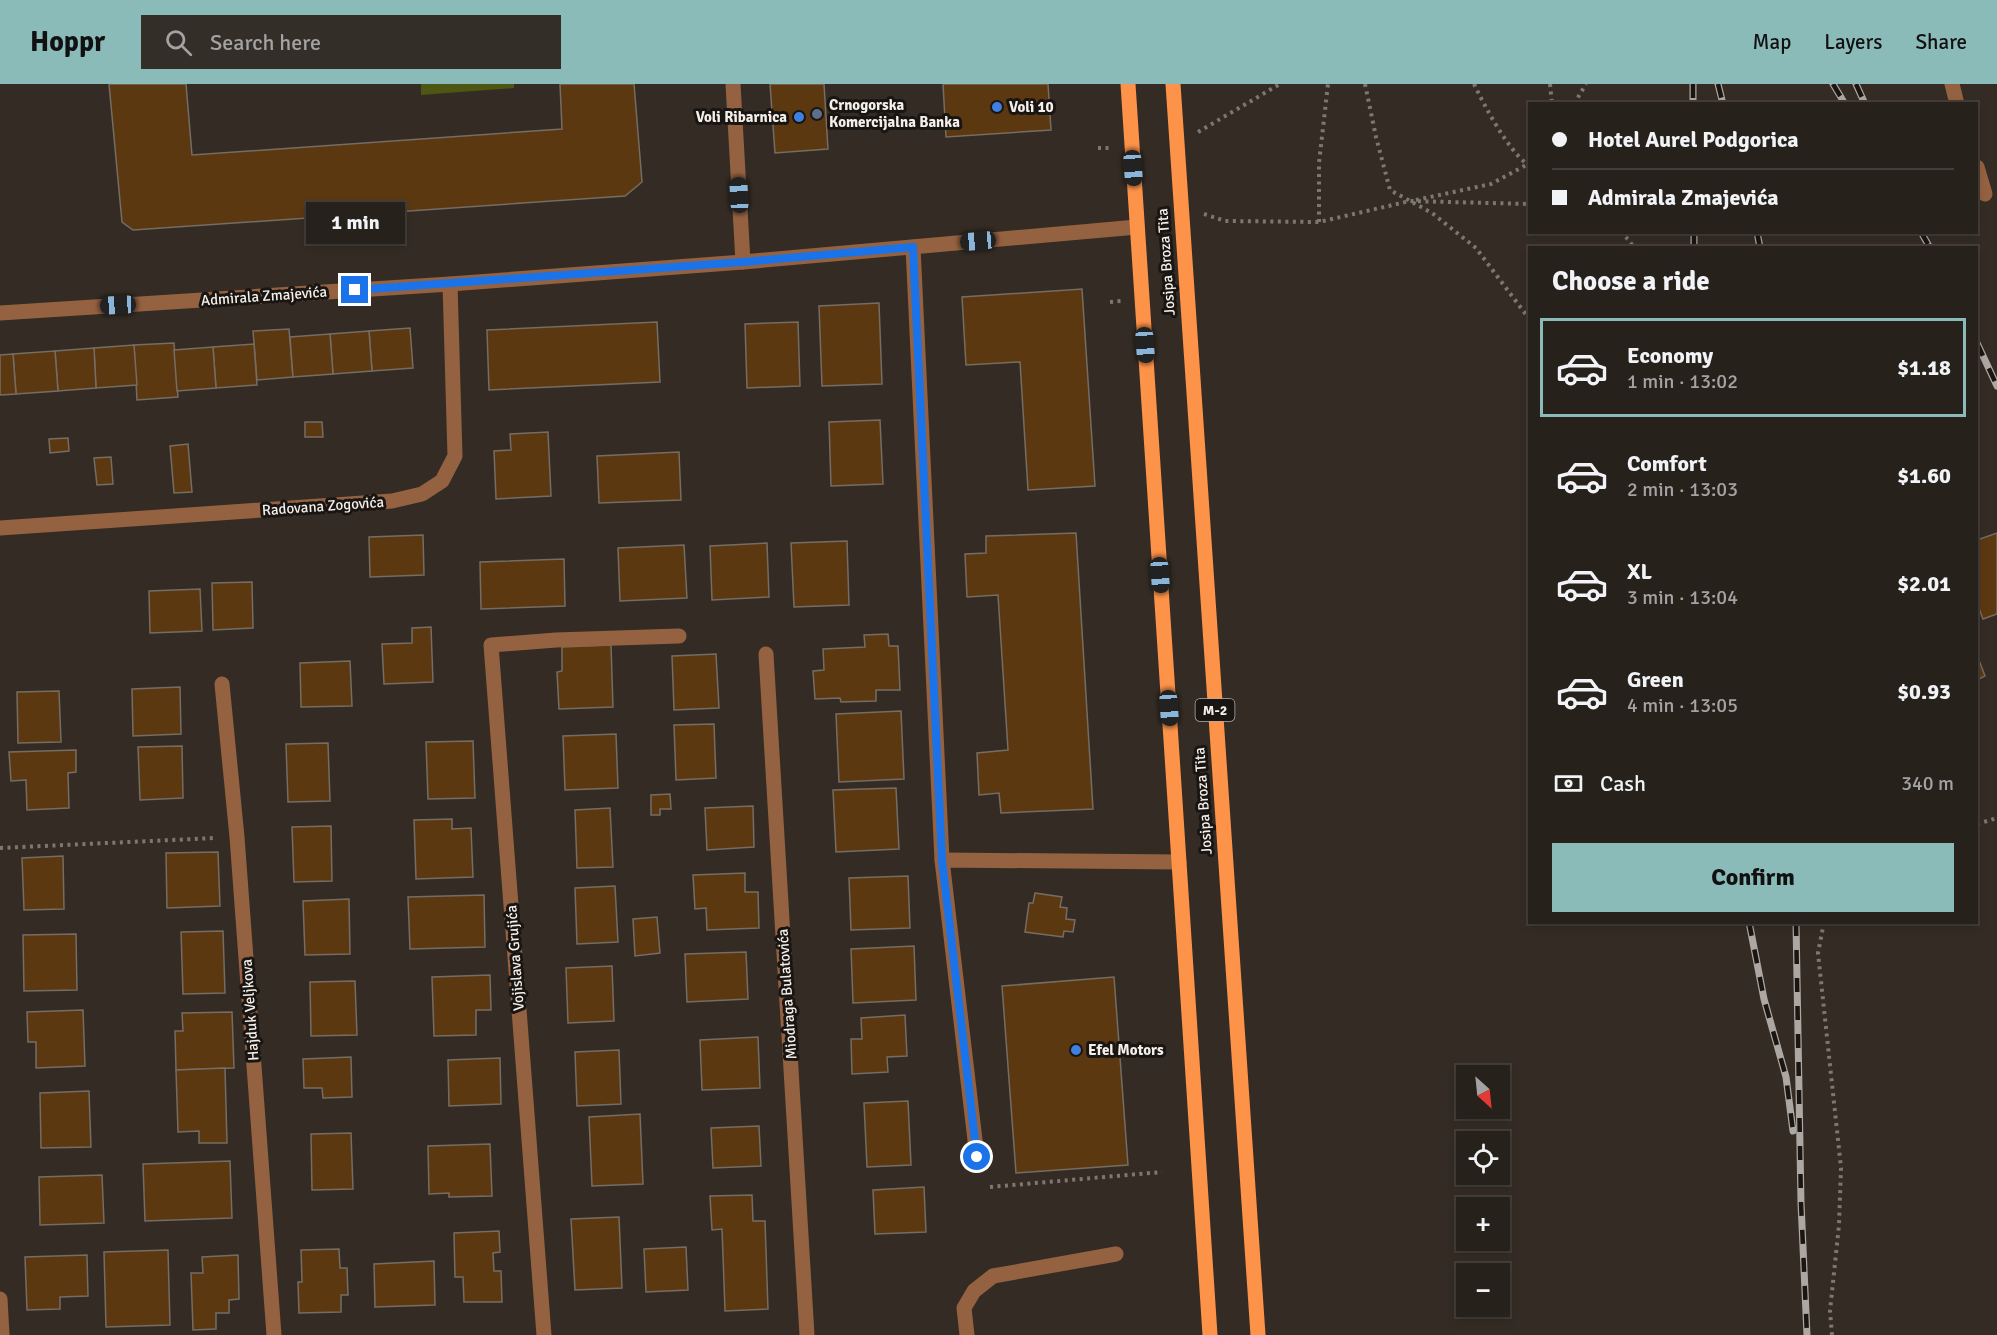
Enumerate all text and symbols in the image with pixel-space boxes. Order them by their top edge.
search box [141,15,561,69]
text: Hoppr [30,25,105,59]
icon: search [162,26,195,59]
text: Search here [210,29,321,56]
text: Map [1753,29,1791,55]
text: Layers [1824,29,1882,55]
text: Share [1915,29,1967,55]
place label: Crnogorska Komercijalna Banka [829,96,960,131]
place label: Voli 10 [1009,98,1054,116]
marker: Voli 10 [990,100,1004,114]
marker: Crnogorska Komercijalna Banka [810,107,824,121]
place label: Voli Ribarnica [696,108,787,126]
marker: Voli Ribarnica [792,110,806,124]
text: Hotel Aurel Podgorica [1588,126,1799,153]
car [1123,149,1143,187]
car [729,177,749,213]
text: Admirala Zmajevića [1588,184,1779,211]
callout: 1 min [306,203,404,245]
street label: Josipa Broza Tita [1153,208,1179,316]
text: 1 min [331,210,380,235]
car [959,230,997,252]
text: Choose a ride [1552,265,1710,298]
route end [341,276,368,303]
street label: Admirala Zmajevića [200,283,328,309]
car [100,295,136,315]
car [1135,326,1155,364]
icon: car [1555,341,1609,395]
text: Economy [1627,342,1713,369]
text: $1.18 [1897,354,1951,381]
text: 1 min · 13:02 [1627,369,1738,394]
icon: car [1555,449,1609,503]
text: Comfort [1627,450,1707,477]
text: $1.60 [1897,462,1951,489]
text: 2 min · 13:03 [1627,477,1738,502]
street label: Radovana Zogovića [261,493,385,519]
car [1150,556,1170,594]
icon: car [1555,557,1609,611]
text: XL [1627,558,1652,585]
text: $2.01 [1897,570,1951,597]
text: 3 min · 13:04 [1627,585,1738,610]
icon: car [1555,665,1609,719]
text: Green [1627,666,1684,693]
text: $0.93 [1897,678,1951,705]
car [1159,689,1179,727]
text: 4 min · 13:05 [1627,693,1738,718]
road number: M-2 [1196,699,1234,721]
street label: Josipa Broza Tita [1190,747,1216,855]
icon: cash [1552,767,1585,800]
text: Cash [1600,770,1646,797]
text: 340 m [1901,771,1954,796]
button: Confirm [1552,843,1954,912]
street label: Vojislava Grujića [502,904,528,1012]
street label: Miodraga Bulatovića [773,928,801,1060]
street label: Hajduk Veljkova [237,958,263,1062]
place label: Efel Motors [1088,1041,1164,1059]
marker: Efel Motors [1069,1043,1083,1057]
north arrow [1456,1065,1510,1119]
map controls [1456,1065,1510,1317]
button: locate [1456,1131,1510,1185]
route start [963,1143,990,1170]
button: + [1456,1197,1510,1251]
button: − [1456,1263,1510,1317]

